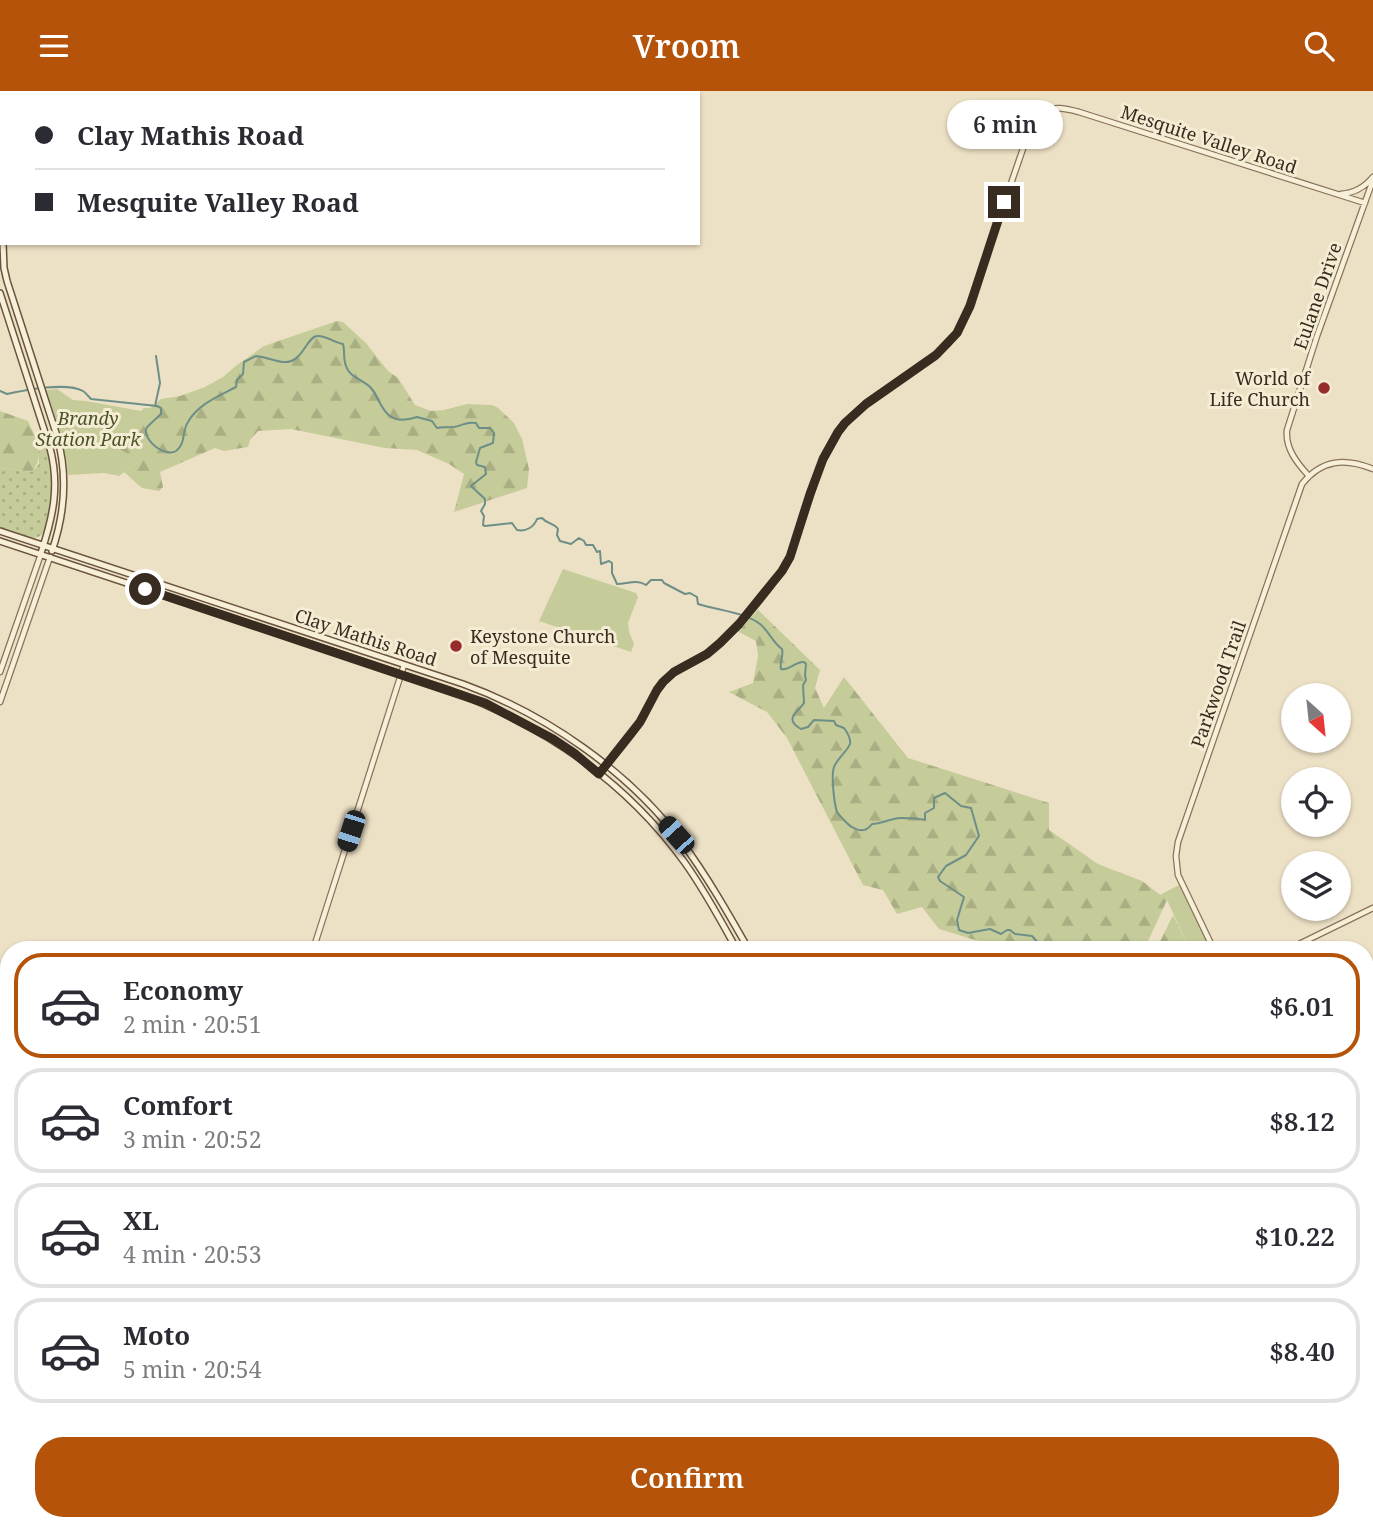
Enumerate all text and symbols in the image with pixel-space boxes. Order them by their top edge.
text: Vroom [633,24,740,67]
icon: menu [35,27,73,65]
icon: search [1300,27,1338,65]
street label: Mesquite Valley Road [1118,99,1300,179]
callout: 6 min [946,101,1062,149]
text: 6 min [973,108,1037,140]
text: Clay Mathis Road [77,117,304,153]
text: Mesquite Valley Road [77,184,359,220]
route end [988,186,1020,218]
street label: Eulane Drive [1287,239,1347,353]
place label: World of Life Church [1209,366,1311,411]
marker: World of Life Church [1316,380,1332,396]
park label: Brandy Station Park [36,406,141,451]
route start [129,573,161,605]
street label: Clay Mathis Road [292,603,440,671]
street label: Parkwood Trail [1185,617,1251,751]
place label: Keystone Church of Mesquite [470,624,615,669]
marker: Keystone Church of Mesquite [448,638,464,654]
north arrow [1281,683,1351,753]
map controls [1281,683,1351,921]
button: locate [1281,767,1351,837]
car [335,808,368,854]
car [655,812,698,858]
button: layers [1281,851,1351,921]
text: Economy [123,972,243,1008]
icon: car [39,974,102,1037]
text: $6.01 [1269,988,1335,1024]
text: 2 min · 20:51 [123,1008,261,1040]
text: Comfort [123,1087,233,1123]
icon: car [39,1089,102,1152]
text: $8.12 [1269,1103,1335,1139]
text: 3 min · 20:52 [123,1123,261,1155]
text: XL [123,1202,159,1238]
icon: car [39,1204,102,1267]
text: $10.22 [1255,1218,1335,1254]
text: 4 min · 20:53 [123,1238,261,1270]
text: Moto [123,1317,190,1353]
icon: car [39,1319,102,1382]
text: $8.40 [1269,1333,1335,1369]
text: 5 min · 20:54 [123,1353,261,1385]
button: Confirm [35,1437,1339,1517]

